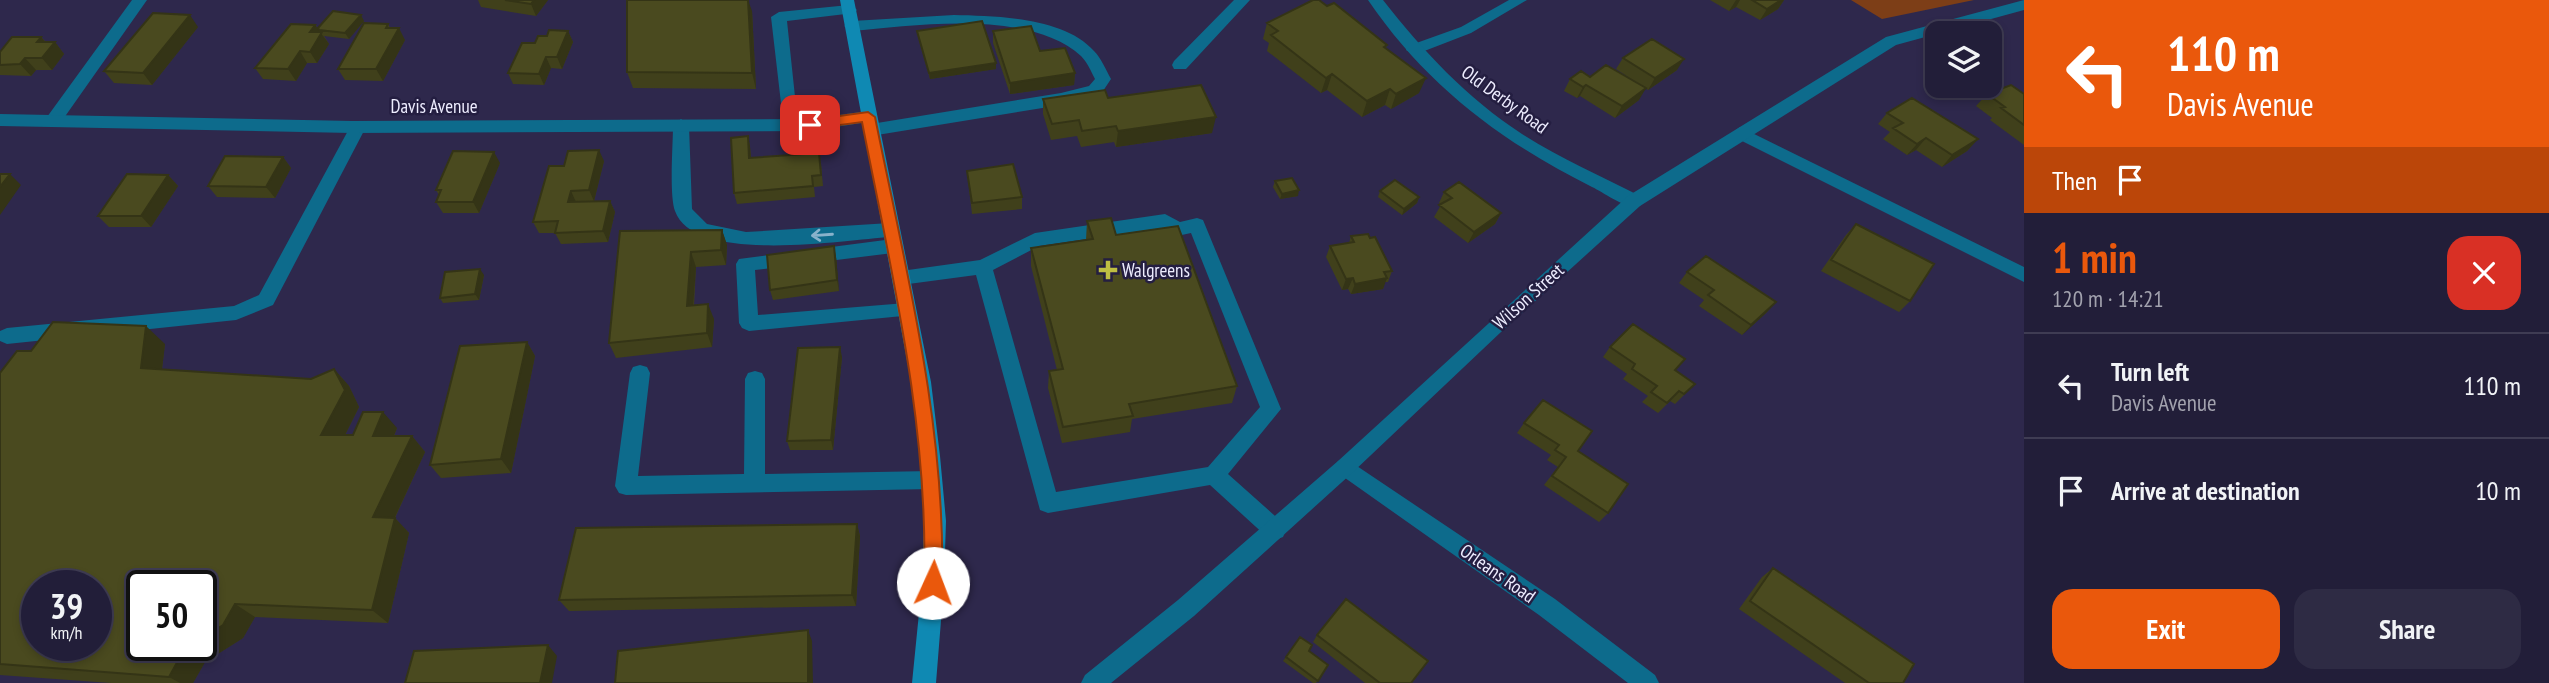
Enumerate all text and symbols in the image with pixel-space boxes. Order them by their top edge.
map controls [1925,21,2002,98]
button: layers [1925,21,2002,98]
text: 110 m [2167,21,2280,85]
icon: left [2052,28,2143,119]
street label: Old Derby Road [1457,60,1553,138]
text: Davis Avenue [2167,83,2314,125]
street label: Davis Avenue [390,94,478,118]
pin [780,95,840,155]
icon: arrive [791,106,829,144]
icon: arrive [2111,161,2149,199]
text: Then [2052,164,2097,197]
one-way arrow [811,229,833,242]
text: 1 min [2052,230,2137,285]
button: close [2447,236,2521,310]
street label: Wilson Street [1487,257,1569,334]
place label: Walgreens [1122,258,1190,282]
marker: Walgreens [1100,262,1116,278]
text: 120 m · 14:21 [2052,284,2164,313]
text: Turn left [2111,355,2189,388]
icon: left [2052,367,2090,405]
text: 110 m [2463,369,2521,402]
text: Davis Avenue [2111,388,2216,417]
icon: arrive [2052,472,2090,510]
text: Arrive at destination [2111,474,2300,507]
text: 10 m [2475,474,2521,507]
street label: Orleans Road [1456,538,1540,608]
position arrow [896,546,970,620]
speed limit sign: 50 [126,570,217,661]
text: 39 [50,583,83,629]
button: Exit [2052,589,2280,669]
button: Share [2294,589,2521,669]
text: km/h [51,621,82,644]

